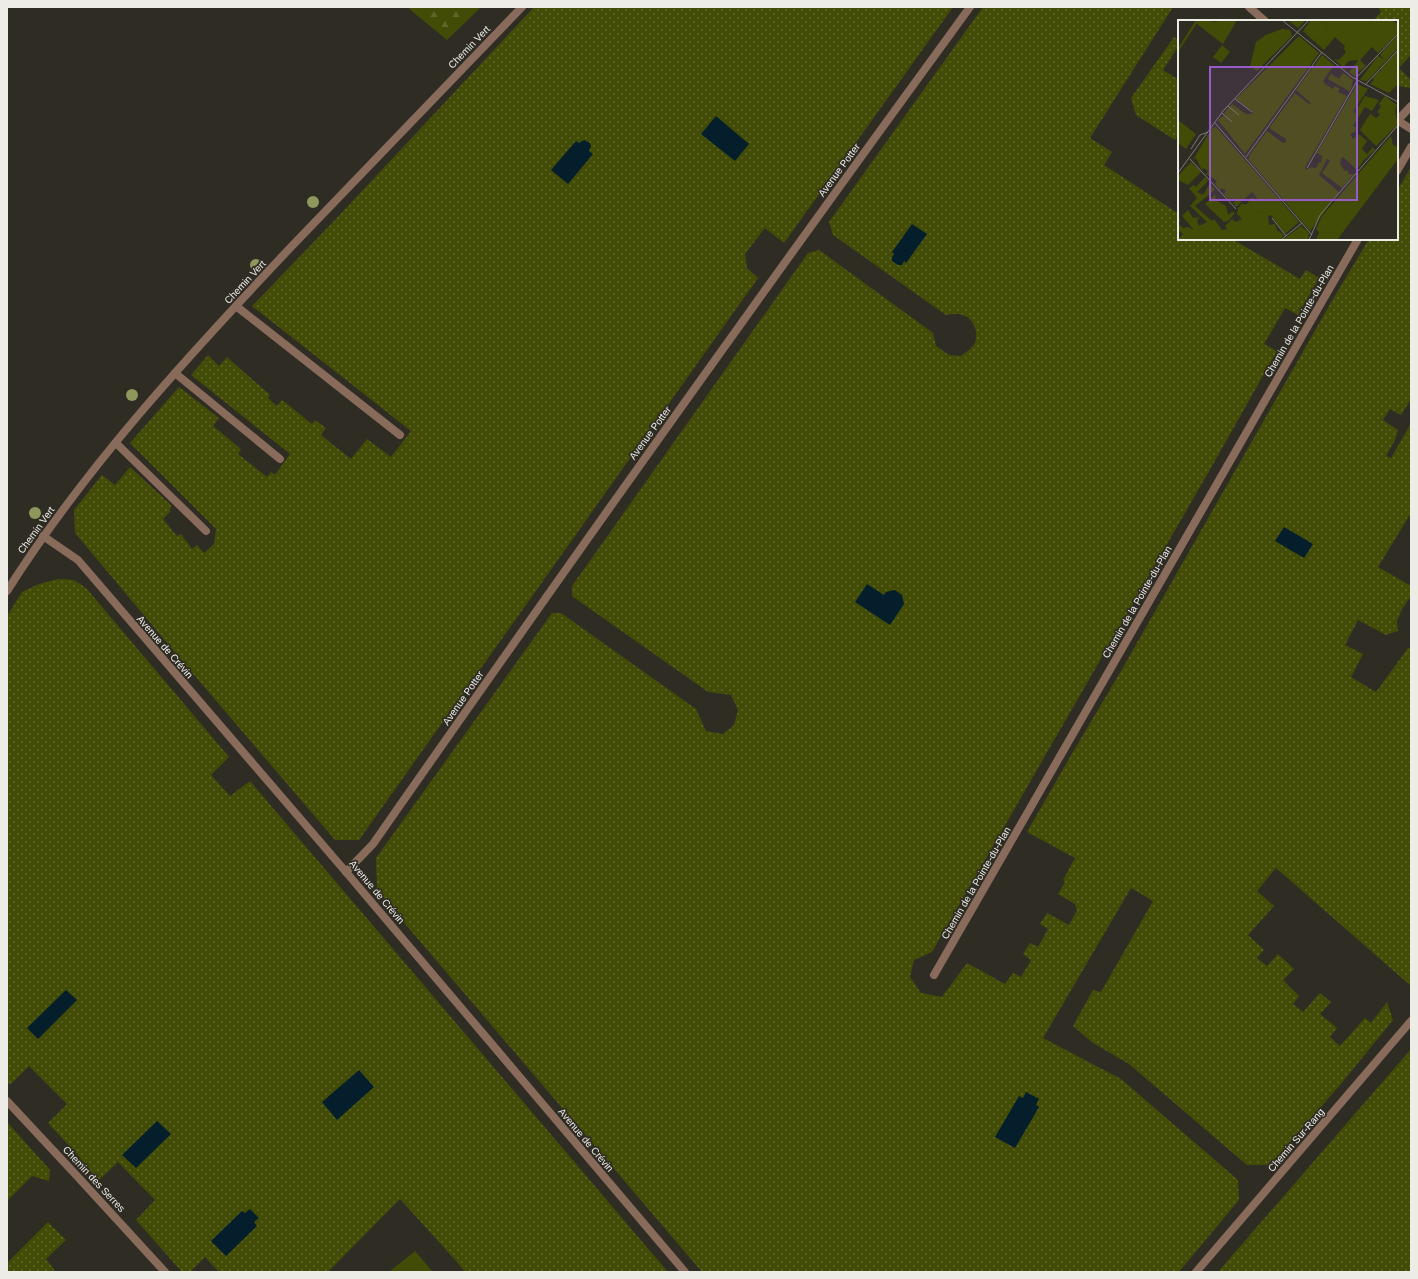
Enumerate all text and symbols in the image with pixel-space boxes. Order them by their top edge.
inset map [1178,20,1398,240]
street label: Chemin Vert [446,23,492,71]
street label: Avenue Potter [816,141,862,199]
street label: Chemin Vert [222,258,268,306]
street label: Chemin de la Pointe-du-Plan [1262,263,1336,379]
street label: Avenue Potter [627,404,673,462]
street label: Chemin Vert [15,504,57,555]
street label: Chemin de la Pointe-du-Plan [1100,544,1174,660]
street label: Avenue de Crévin [135,613,195,681]
street label: Avenue Potter [440,668,486,727]
street label: Chemin de la Pointe-du-Plan [939,825,1013,941]
street label: Avenue de Crévin [347,858,407,926]
street label: Avenue de Crévin [556,1106,616,1174]
street label: Chemin Sur-Rang [1266,1106,1326,1174]
street label: Chemin des Serres [61,1144,127,1214]

